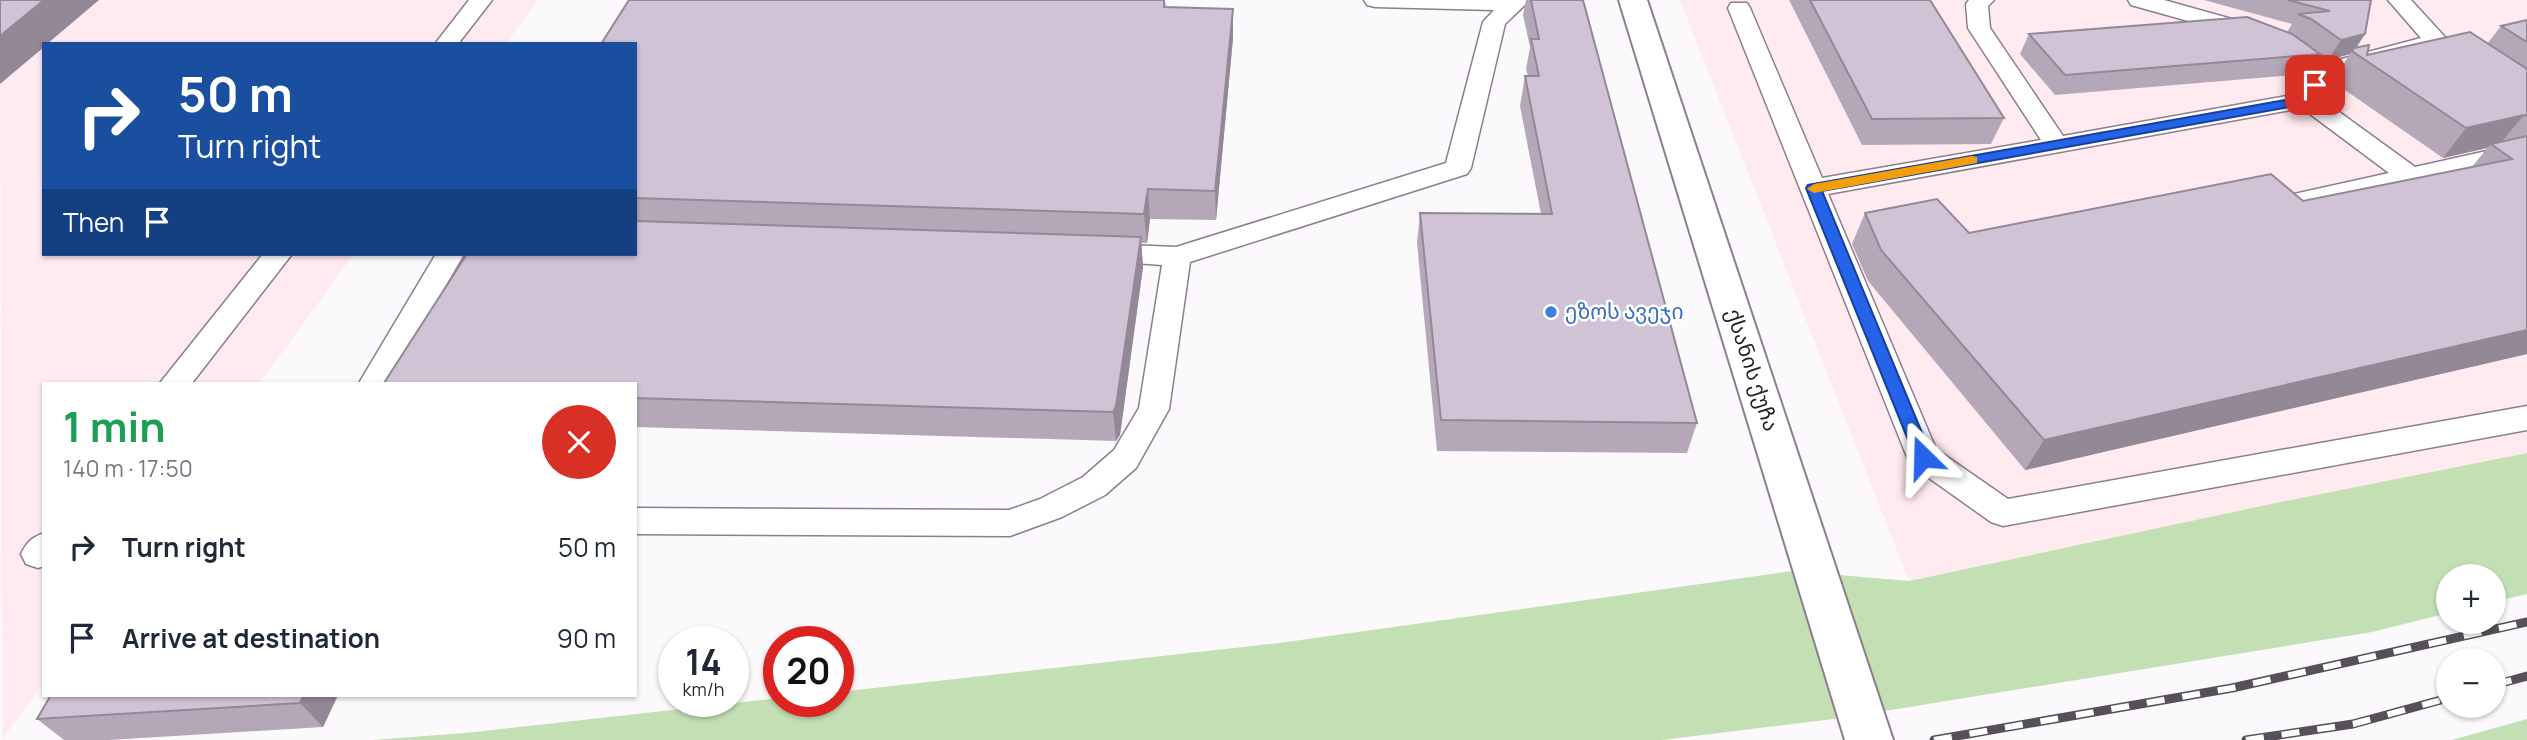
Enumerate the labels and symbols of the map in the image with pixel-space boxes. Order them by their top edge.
pin [2285,55,2345,115]
place label: ეზოს ავეჯი [1565,297,1684,325]
marker: ეზოს ავეჯი [1543,304,1559,320]
street label: ქსანის ქუჩა [1720,305,1786,435]
position arrow [1886,420,1960,494]
speed limit sign: 20 [763,626,854,717]

